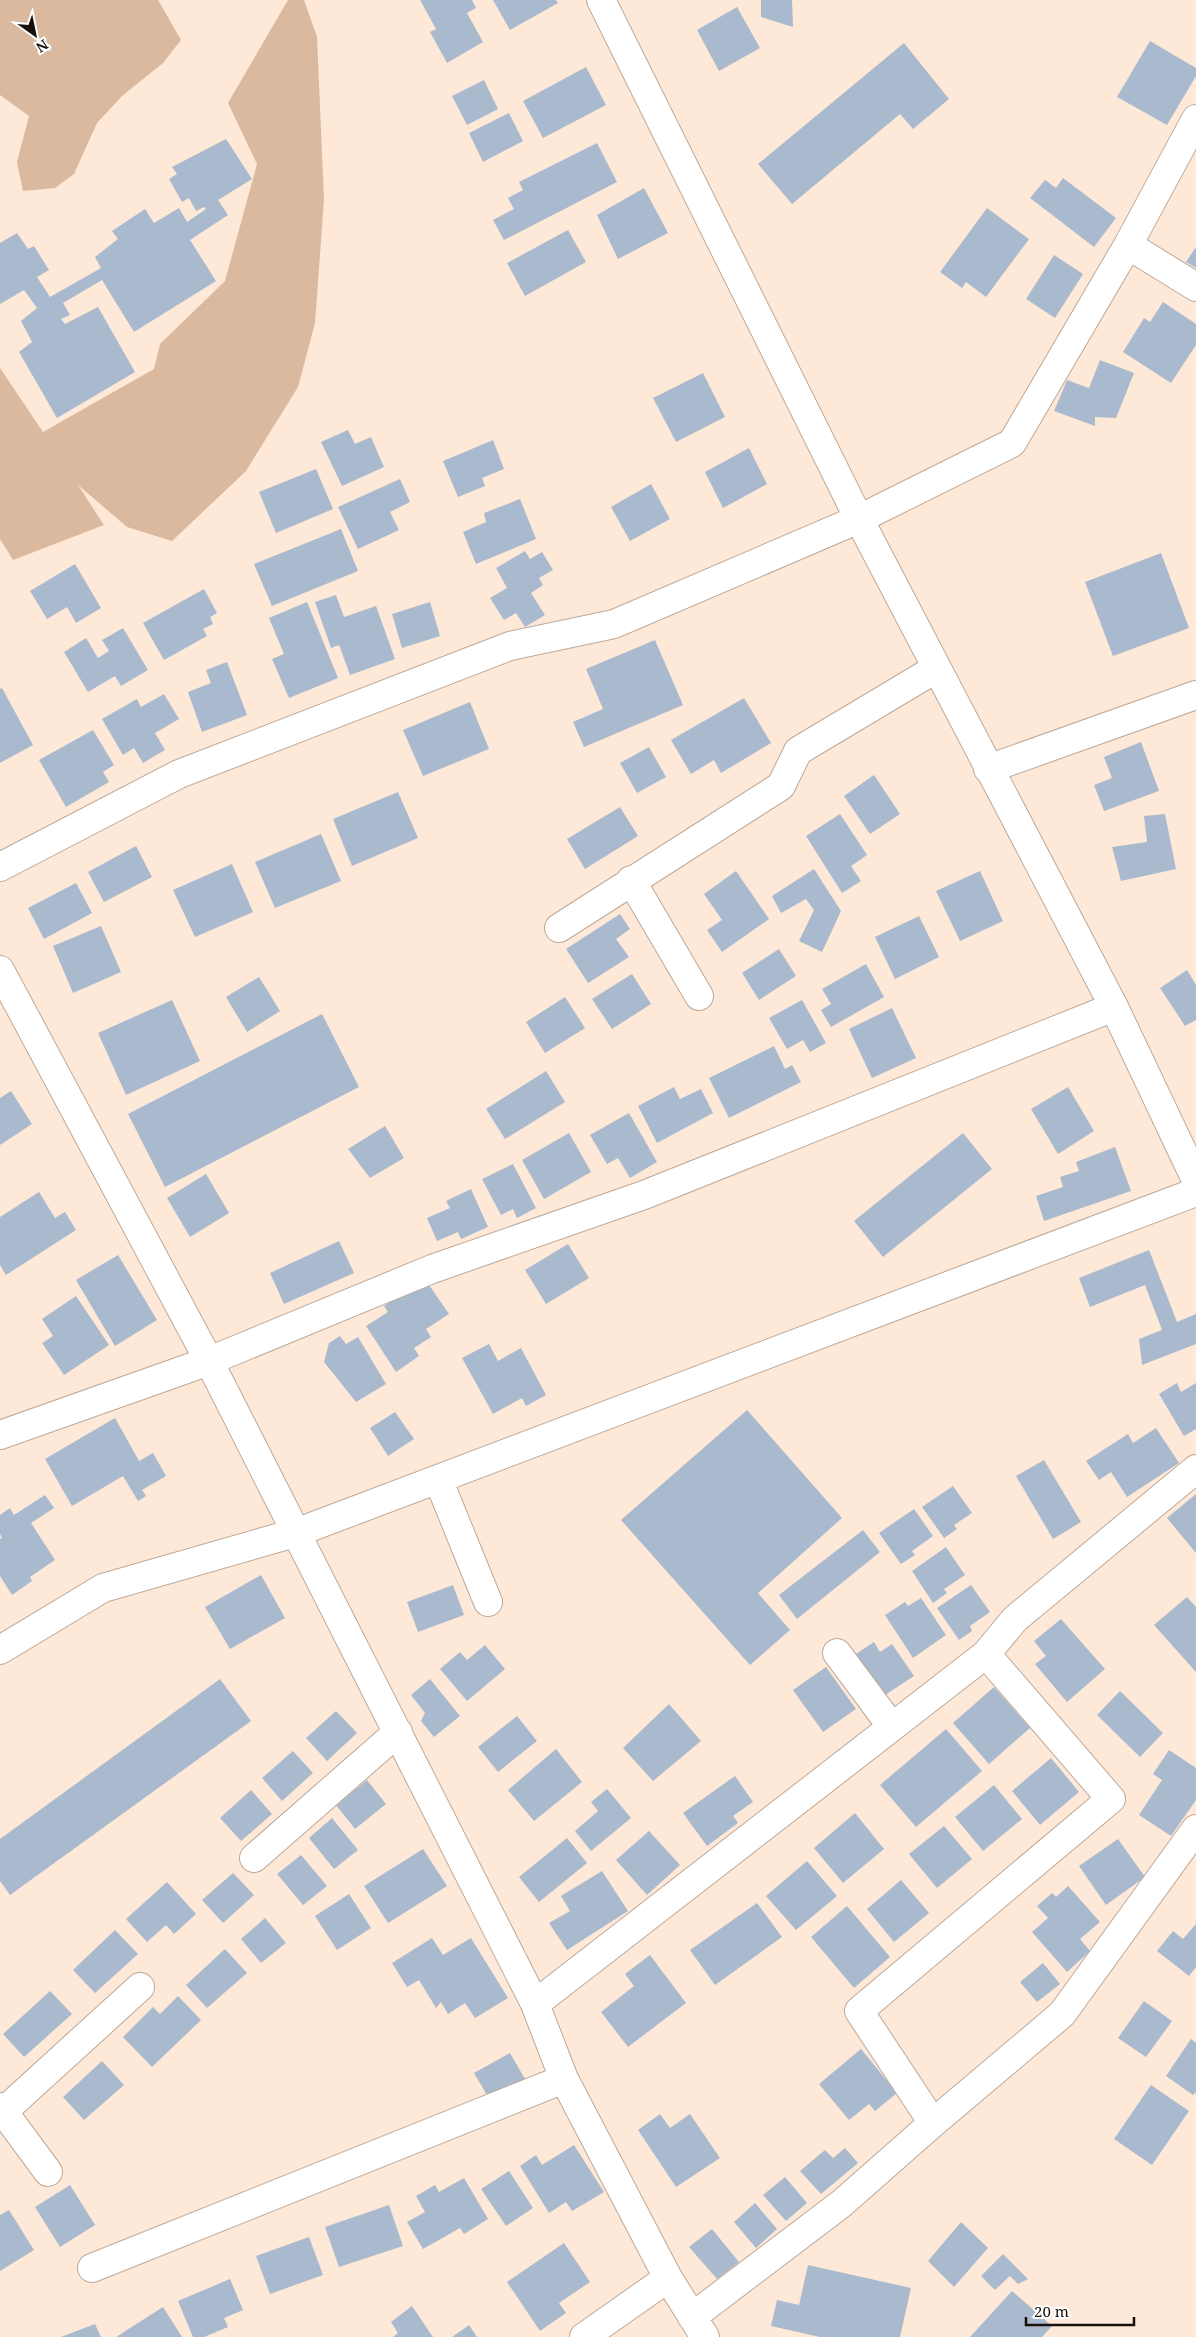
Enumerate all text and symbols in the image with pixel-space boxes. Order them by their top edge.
north arrow [10,10,60,60]
text: N [33,35,52,57]
scale bar [1026,2294,1134,2326]
text: 20 m [1034,2301,1069,2321]

